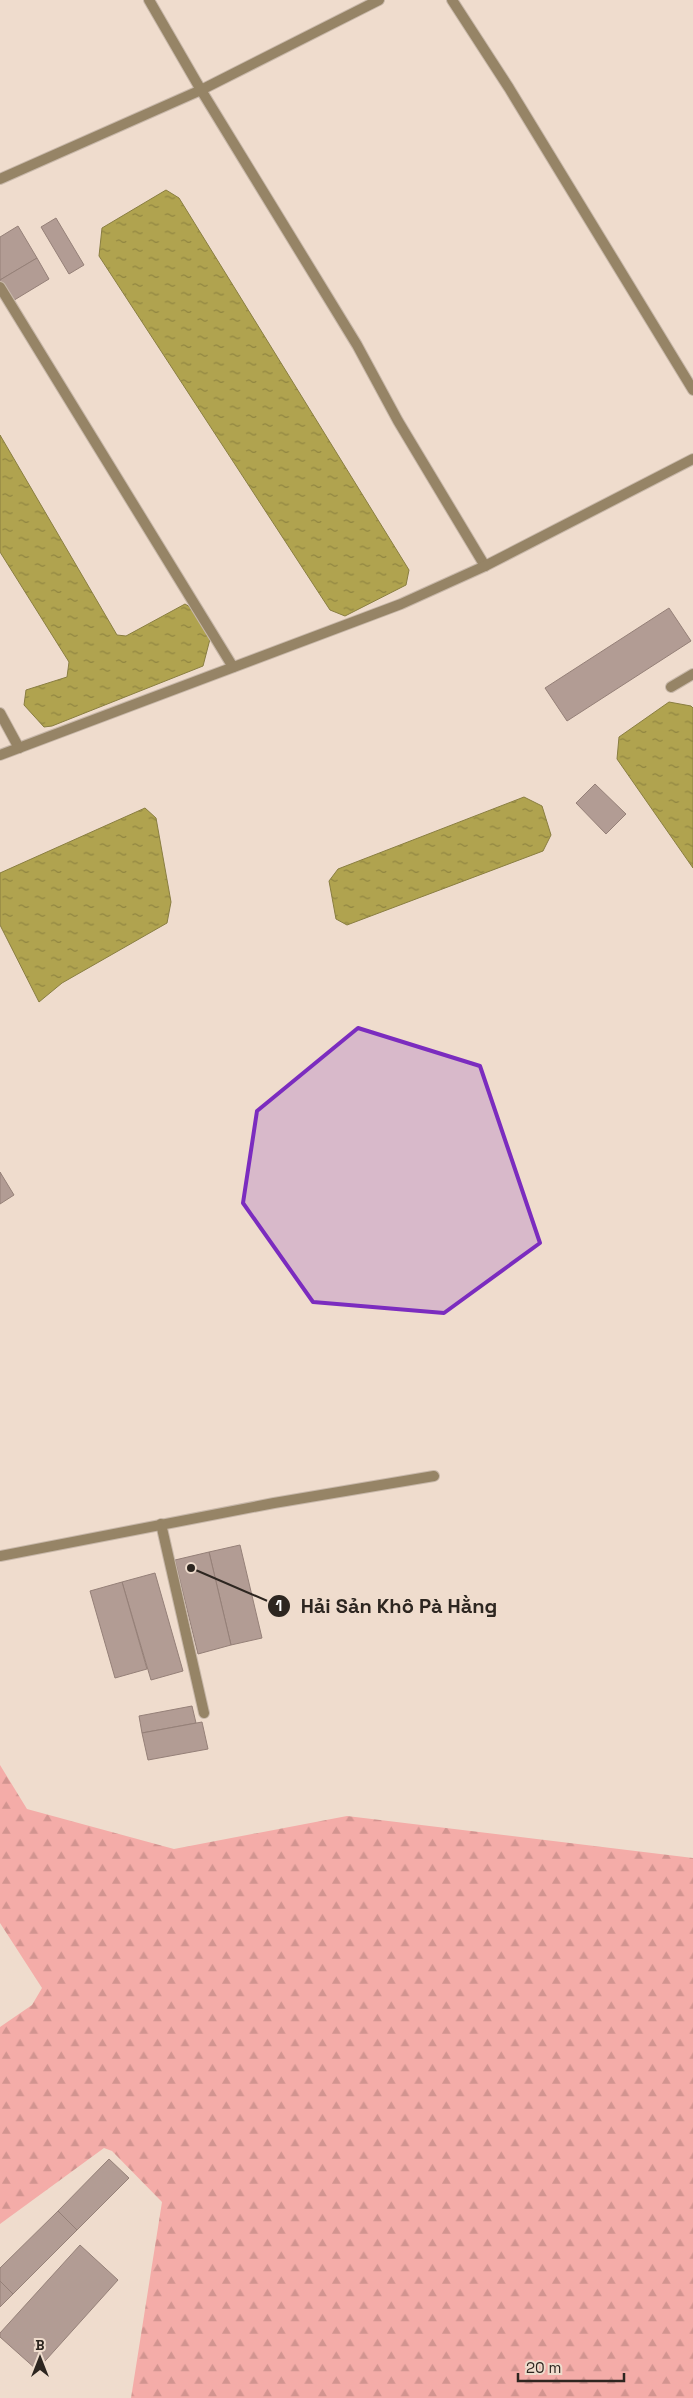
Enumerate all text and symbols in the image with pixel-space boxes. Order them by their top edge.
callout: Hải Sản Khô Pà Hằng [266,1589,508,1624]
text: Hải Sản Khô Pà Hằng [301,1593,497,1619]
text: 1 [276,1596,282,1615]
north arrow [15,2333,65,2383]
text: B [35,2336,45,2354]
scale bar [518,2350,624,2382]
text: 20 m [526,2358,561,2377]

